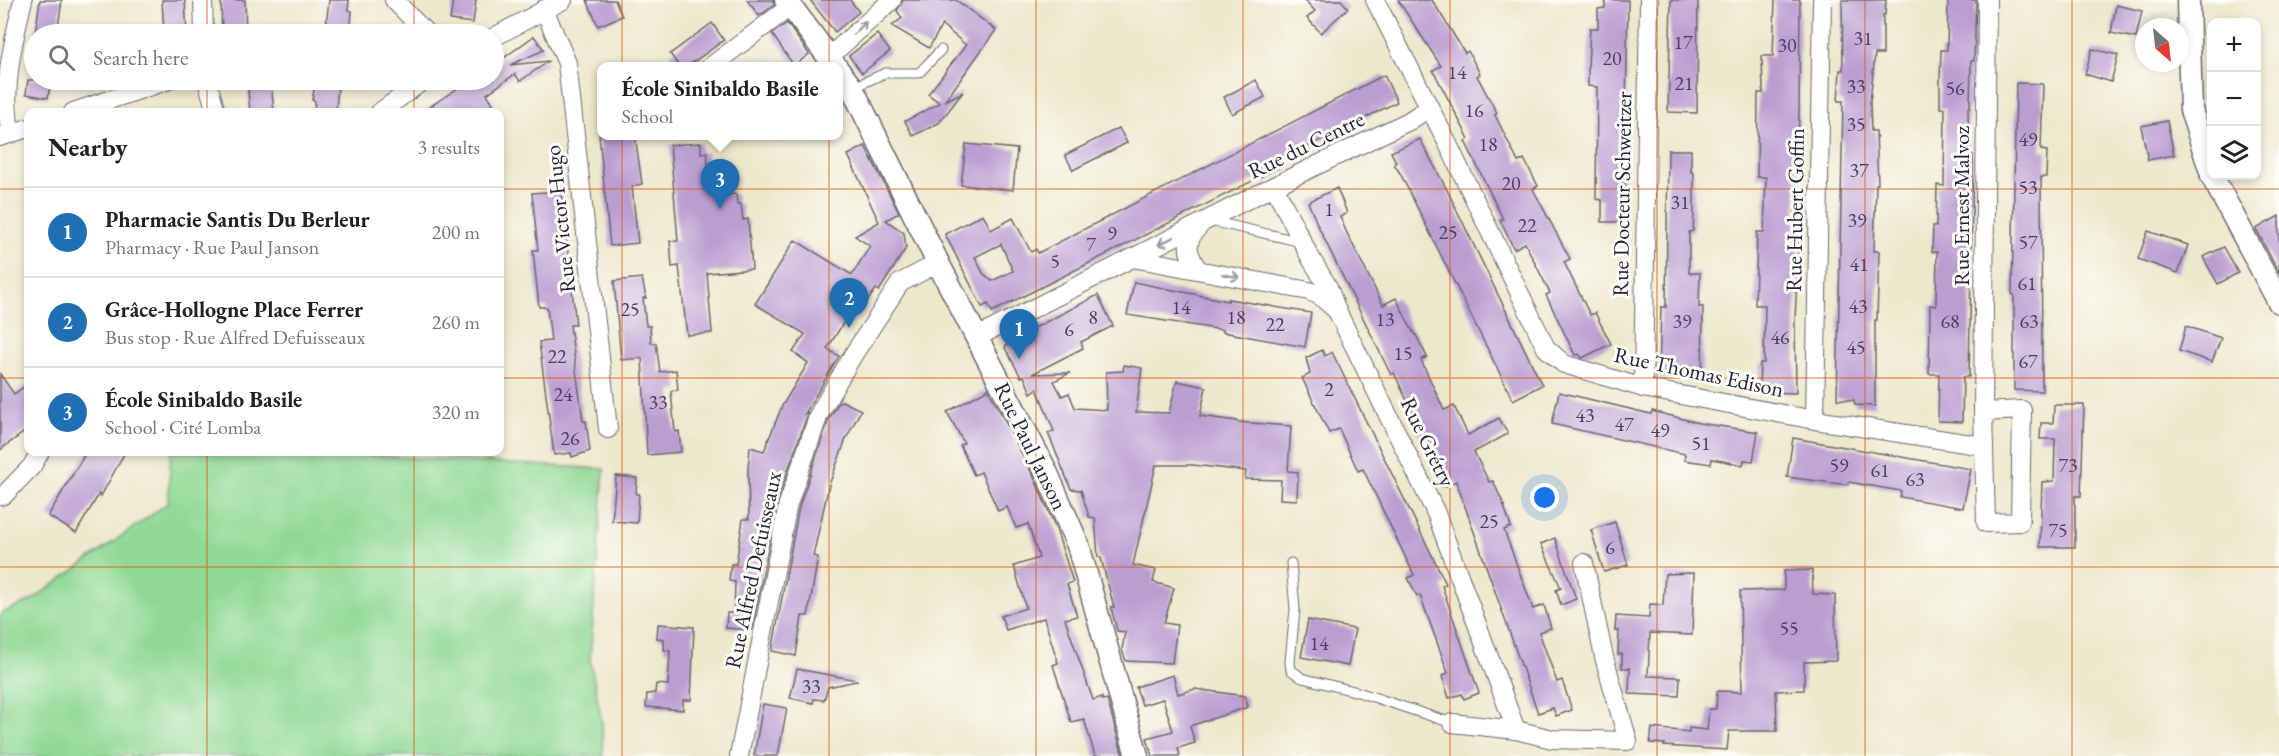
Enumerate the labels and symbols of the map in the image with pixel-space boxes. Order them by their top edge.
north arrow [2135,18,2189,72]
one-way arrow [853,21,867,36]
house number: 31 [1853,25,1873,51]
house number: 17 [1673,29,1693,55]
house number: 30 [1777,32,1797,58]
house number: 20 [1602,45,1622,71]
house number: 14 [1447,59,1467,85]
house number: 21 [1674,70,1694,96]
house number: 33 [1846,73,1866,99]
house number: 56 [1945,75,1965,101]
street label: Rue Docteur Schweitzer [1606,91,1638,297]
house number: 16 [1464,97,1484,123]
street label: Rue du Centre [1243,104,1369,186]
house number: 35 [1846,111,1866,137]
street label: Rue Ernest Malvoz [1947,125,1976,286]
house number: 49 [2018,126,2038,152]
street label: Rue Hubert Goffin [1779,127,1811,292]
house number: 18 [1478,131,1498,157]
street label: Rue Victor Hugo [538,144,582,294]
house number: 37 [1849,157,1869,183]
pin: 3 [700,160,740,209]
house number: 20 [1501,170,1521,196]
house number: 53 [2018,174,2038,200]
house number: 31 [1670,189,1690,215]
house number: 1 [1324,196,1334,222]
house number: 39 [1847,207,1867,233]
house number: 22 [1517,212,1537,238]
house number: 25 [1438,219,1458,245]
house number: 9 [1107,220,1117,246]
house number: 57 [2018,229,2038,255]
house number: 7 [1086,231,1096,257]
one-way arrow [1158,235,1175,247]
house number: 5 [1050,248,1060,274]
house number: 41 [1849,251,1869,277]
house number: 61 [2017,270,2037,296]
one-way arrow [1221,271,1241,282]
pin: 2 [830,278,868,328]
house number: 43 [1848,293,1868,319]
house number: 14 [1171,294,1191,320]
house number: 25 [620,296,640,322]
house number: 8 [1088,304,1098,330]
house number: 18 [1226,304,1246,330]
house number: 13 [1375,306,1395,332]
house number: 39 [1672,308,1692,334]
house number: 68 [1940,308,1960,334]
house number: 63 [2019,308,2039,334]
pin: 1 [1000,310,1038,359]
house number: 22 [1265,311,1285,337]
house number: 6 [1064,316,1074,342]
house number: 46 [1770,324,1790,350]
house number: 45 [1846,334,1866,360]
house number: 15 [1393,340,1413,366]
street label: Rue Thomas Edison [1612,340,1787,404]
house number: 22 [547,343,567,369]
house number: 67 [2018,348,2038,374]
house number: 2 [1324,376,1334,402]
street label: Rue Paul Janson [988,377,1075,515]
house number: 24 [553,381,573,407]
house number: 33 [648,389,668,415]
street label: Rue Grétry [1394,392,1462,492]
house number: 43 [1575,402,1595,428]
house number: 47 [1614,411,1634,437]
house number: 49 [1650,417,1670,443]
house number: 26 [560,425,580,451]
house number: 51 [1691,430,1711,456]
house number: 59 [1829,452,1849,478]
house number: 73 [2058,452,2078,478]
house number: 61 [1870,457,1890,483]
house number: 63 [1905,466,1925,492]
street label: Rue Alfred Defuisseaux [718,468,788,671]
your location [1530,483,1559,512]
house number: 25 [1479,508,1499,534]
house number: 75 [2048,517,2068,543]
house number: 6 [1605,534,1615,560]
house number: 55 [1779,615,1799,641]
house number: 14 [1309,630,1329,656]
house number: 33 [801,673,821,699]

